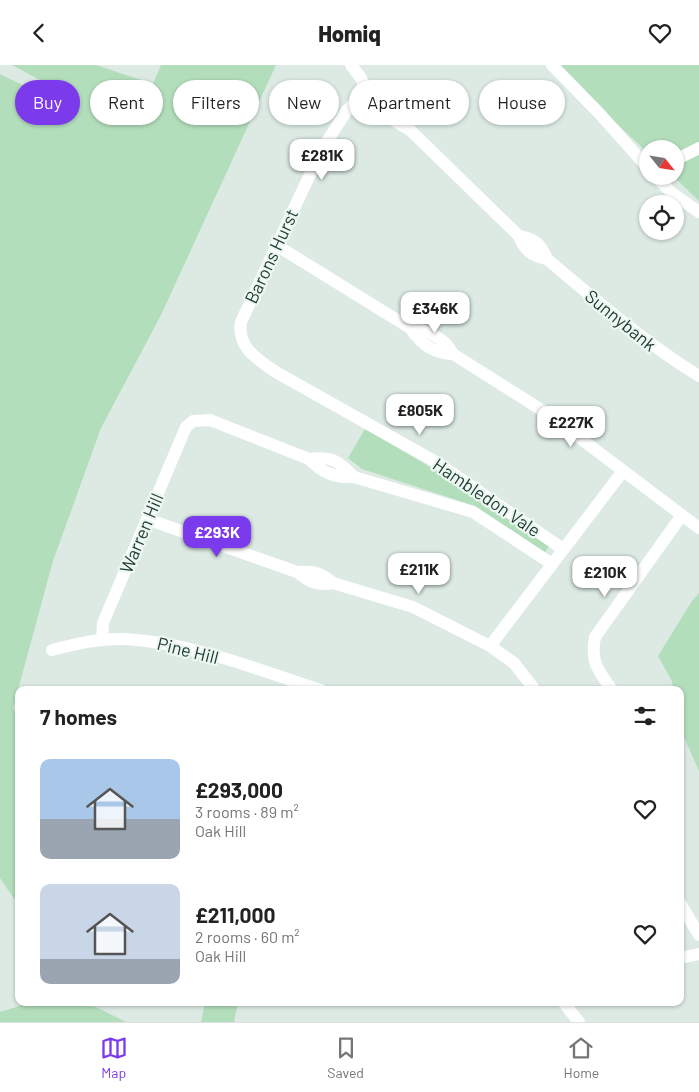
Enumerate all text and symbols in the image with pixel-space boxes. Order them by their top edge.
icon: back [25,19,53,47]
icon: heart [646,19,674,47]
text: Homiq [318,20,381,46]
chip: Buy [15,80,80,125]
chip: Rent [90,80,163,125]
chip: Filters [173,80,259,125]
chip: New [269,80,339,125]
chip: Apartment [349,80,469,125]
chip: House [479,80,565,125]
pin: £281K [287,139,357,181]
north arrow [639,140,684,185]
map controls [639,140,684,240]
text: £281K [301,145,343,164]
button: locate [639,195,684,240]
street label: Barons Hurst [240,205,302,307]
street label: Sunnybank [581,285,661,355]
pin: £346K [400,291,470,334]
text: £346K [412,298,458,317]
pin: £805K [385,393,455,436]
text: £805K [397,400,443,419]
pin: £227K [536,405,606,448]
text: £227K [548,412,594,431]
street label: Hambledon Vale [429,453,545,541]
street label: Warren Hill [114,490,168,576]
pin: £293K [182,515,252,558]
text: £293K [194,522,240,541]
pin: £211K [384,553,454,595]
pin: £210K [570,555,640,598]
text: £211K [399,559,439,578]
text: £210K [583,562,627,581]
street label: Pine Hill [155,632,221,668]
icon: filters [631,702,659,730]
text: 7 homes [40,704,117,729]
text: £293,000 [195,777,283,802]
icon: home [80,779,140,839]
icon: heart [631,795,659,823]
text: 3 rooms · 89 m² [195,802,299,821]
text: Oak Hill [195,821,246,840]
text: £211,000 [195,902,275,927]
icon: home [80,904,140,964]
icon: heart [631,920,659,948]
text: 2 rooms · 60 m² [195,927,300,946]
text: Oak Hill [195,946,246,965]
tab: Map [100,1034,128,1081]
tab: Saved [327,1034,364,1081]
tab: Home [564,1034,599,1081]

